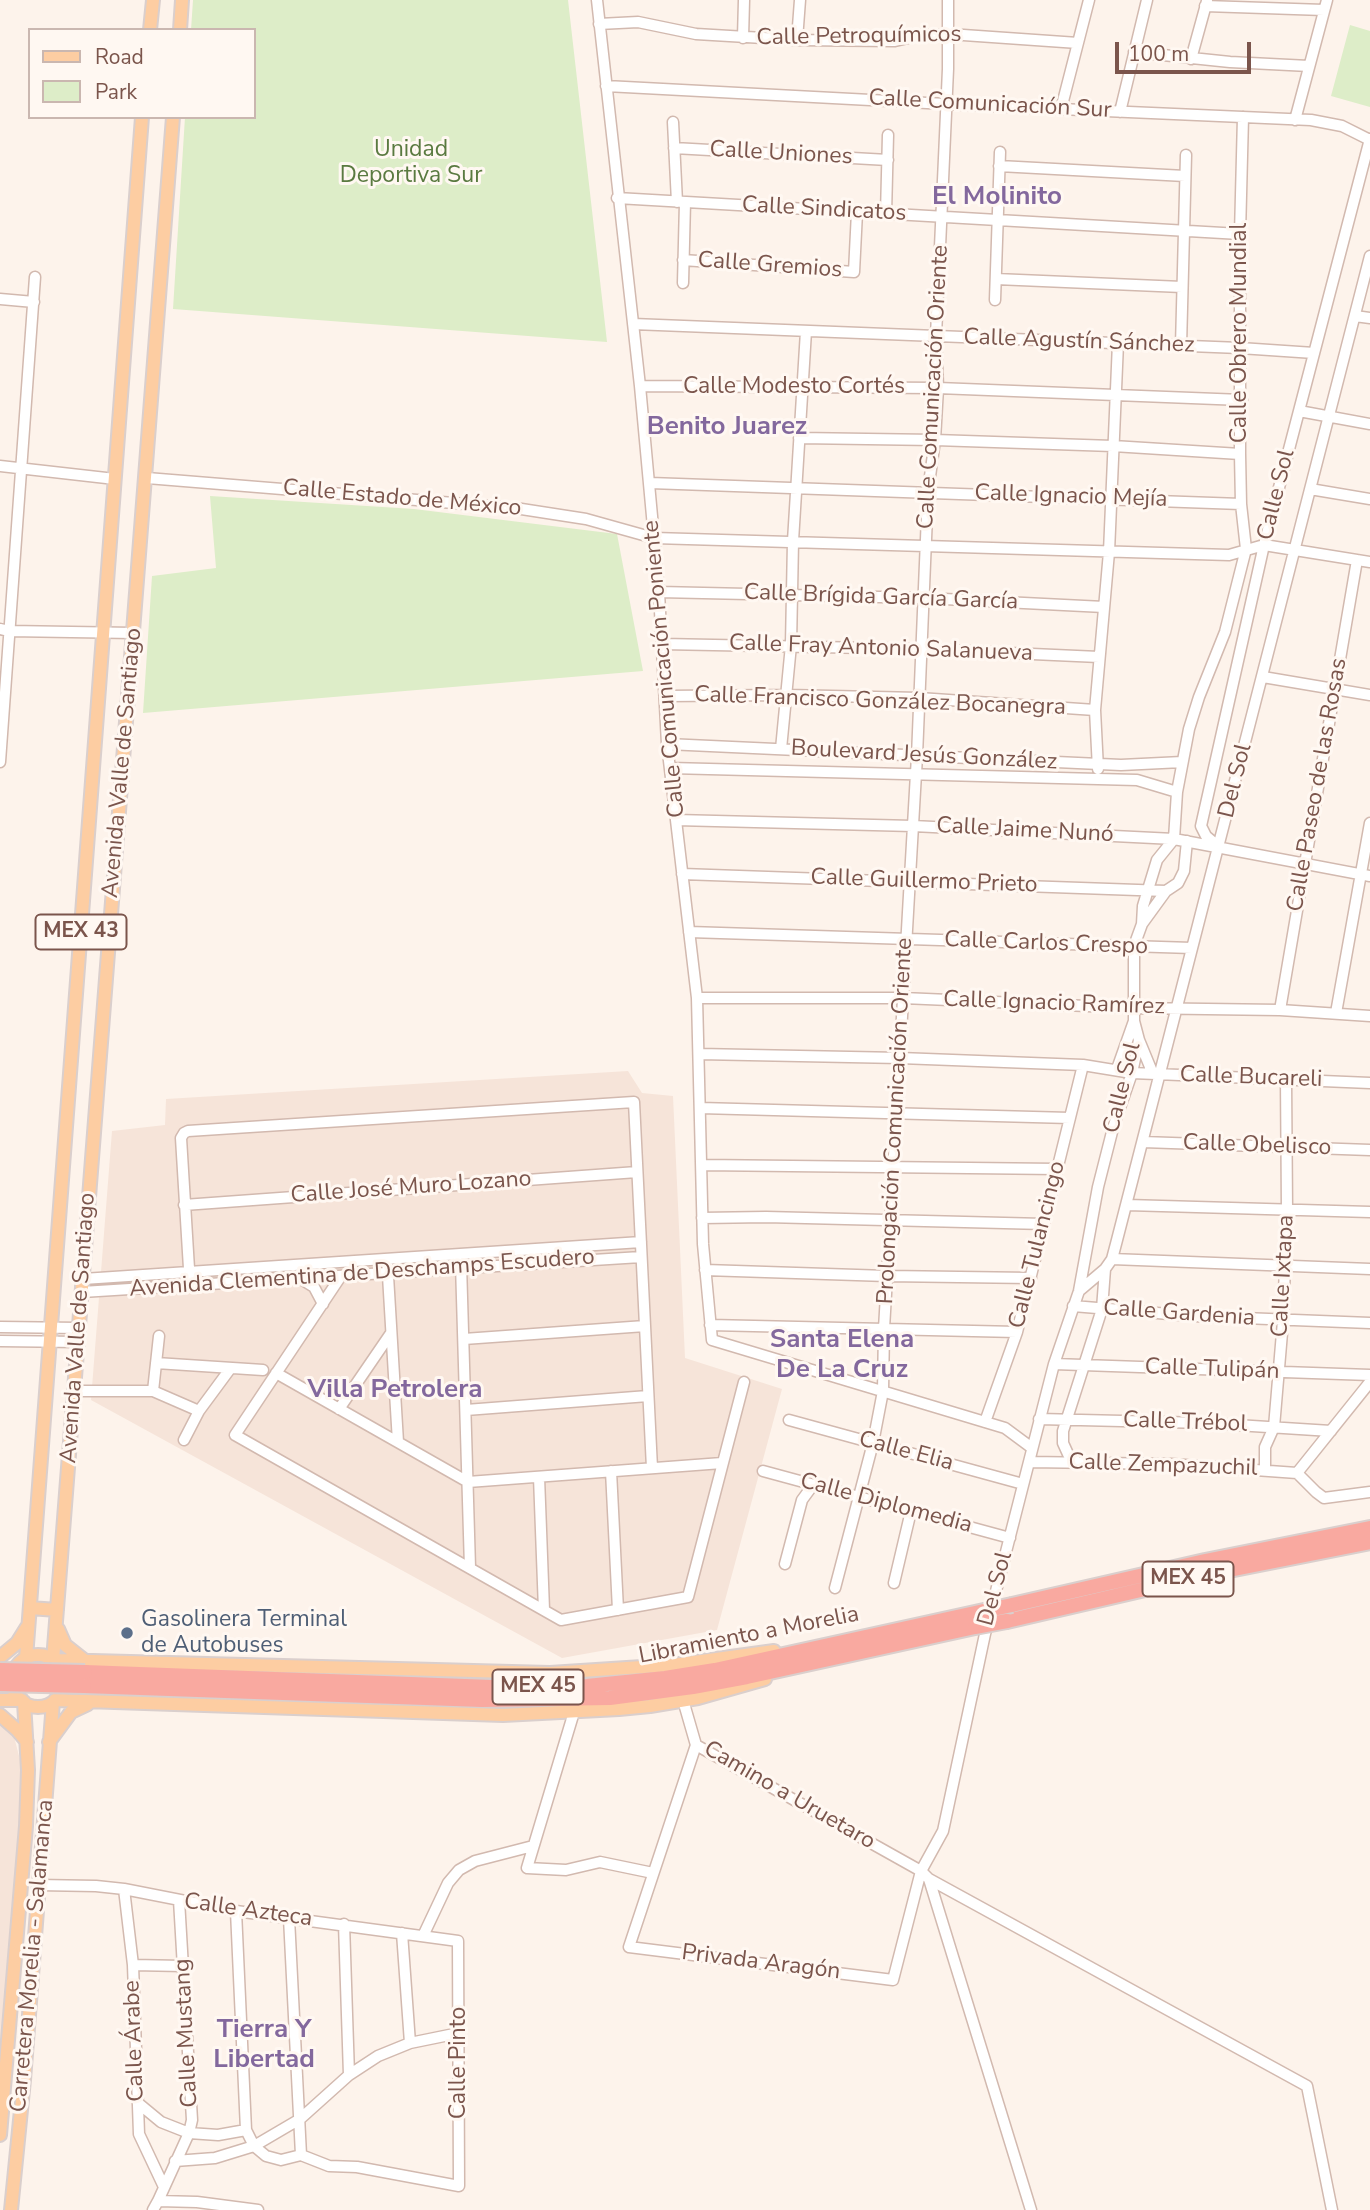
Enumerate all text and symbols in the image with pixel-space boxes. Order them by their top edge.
street label: Calle Petroquímicos [756,21,962,53]
legend [28,28,256,119]
scale bar [1118,28,1254,72]
text: 100 m [1128,40,1189,68]
text: Road [95,43,144,71]
text: Park [95,78,137,106]
street label: Calle Comunicación Sur [868,85,1112,125]
park label: Unidad Deportiva Sur [340,136,482,190]
street label: Calle Uniones [709,136,853,172]
district label: El Molinito [932,182,1062,214]
street label: Calle Sindicatos [741,192,907,228]
street label: Calle Obrero Mundial [1226,223,1254,443]
street label: Calle Comunicación Oriente [913,244,955,530]
street label: Calle Gremios [697,247,843,285]
street label: Calle Agustín Sánchez [963,324,1195,360]
street label: Calle Modesto Cortés [683,373,905,401]
district label: Benito Juarez [647,412,807,444]
street label: Calle Sol [1252,447,1302,543]
street label: Calle Estado de México [282,475,522,523]
street label: Calle Ignacio Mejía [974,480,1168,514]
street label: Calle Comunicación Poniente [638,519,692,819]
street label: Calle Brígida García García [743,579,1019,617]
street label: Avenida Valle de Santiago [97,627,149,899]
street label: Calle Fray Antonio Salanueva [729,630,1033,668]
street label: Calle Paseo de las Rosas [1282,656,1354,914]
street label: Calle Francisco González Bocanegra [694,682,1066,722]
street label: Boulevard Jesús González [790,735,1058,777]
street label: Del Sol [1213,741,1259,821]
street label: Calle Jaime Nunó [936,813,1114,849]
street label: Calle Guillermo Prieto [810,864,1038,900]
road number: MEX 43 [36,914,126,950]
street label: Calle Carlos Crespo [944,927,1148,961]
street label: Prolongación Comunicación Oriente [873,937,919,1305]
street label: Calle Ignacio Ramírez [943,986,1165,1022]
street label: Calle Sol [1098,1040,1148,1136]
street label: Calle Bucareli [1179,1062,1323,1094]
street label: Calle Obelisco [1182,1130,1332,1162]
street label: Calle Tulancingo [1004,1159,1072,1331]
street label: Calle José Muro Lozano [290,1166,532,1210]
street label: Avenida Valle de Santiago [56,1192,102,1464]
street label: Calle Ixtapa [1267,1214,1301,1338]
street label: Avenida Clementina de Deschamps Escudero [129,1244,595,1304]
street label: Calle Gardenia [1102,1295,1256,1333]
district label: Santa Elena De La Cruz [770,1325,914,1386]
street label: Calle Tulipán [1144,1354,1280,1386]
district label: Villa Petrolera [308,1375,482,1407]
street label: Calle Trébol [1122,1407,1248,1439]
street label: Calle Elia [856,1426,956,1478]
street label: Calle Zempazuchil [1068,1449,1258,1483]
street label: Calle Diplomedia [797,1468,975,1540]
street label: Del Sol [973,1549,1019,1629]
road number: MEX 45 [1142,1562,1234,1596]
street label: Libramiento a Morelia [637,1601,861,1671]
place label: Gasolinera Terminal de Autobuses [141,1606,347,1660]
marker: Gasolinera Terminal de Autobuses [119,1625,135,1641]
road number: MEX 45 [492,1670,584,1704]
street label: Camino a Uruetaro [698,1736,880,1856]
street label: Carretera Morelia - Salamanca [6,1798,60,2114]
street label: Calle Azteca [182,1888,314,1934]
street label: Privada Aragón [680,1940,842,1986]
street label: Calle Mustang [169,1958,205,2108]
street label: Calle Árabe [119,1980,151,2102]
street label: Calle Pinto [445,2007,473,2119]
district label: Tierra Y Libertad [213,2015,315,2076]

